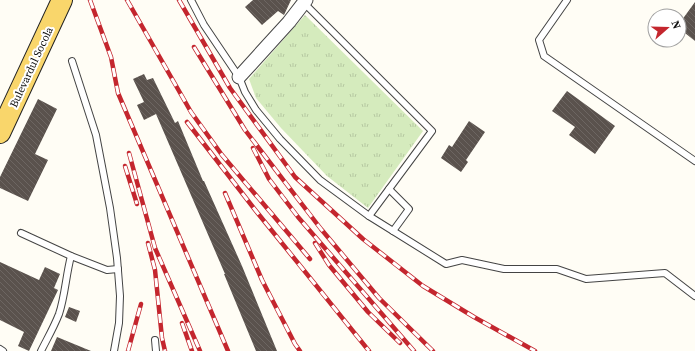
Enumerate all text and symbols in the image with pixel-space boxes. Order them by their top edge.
north arrow [647,8,687,48]
text: N [668,18,684,31]
street label: Bulevardul Socola [6,24,57,110]

